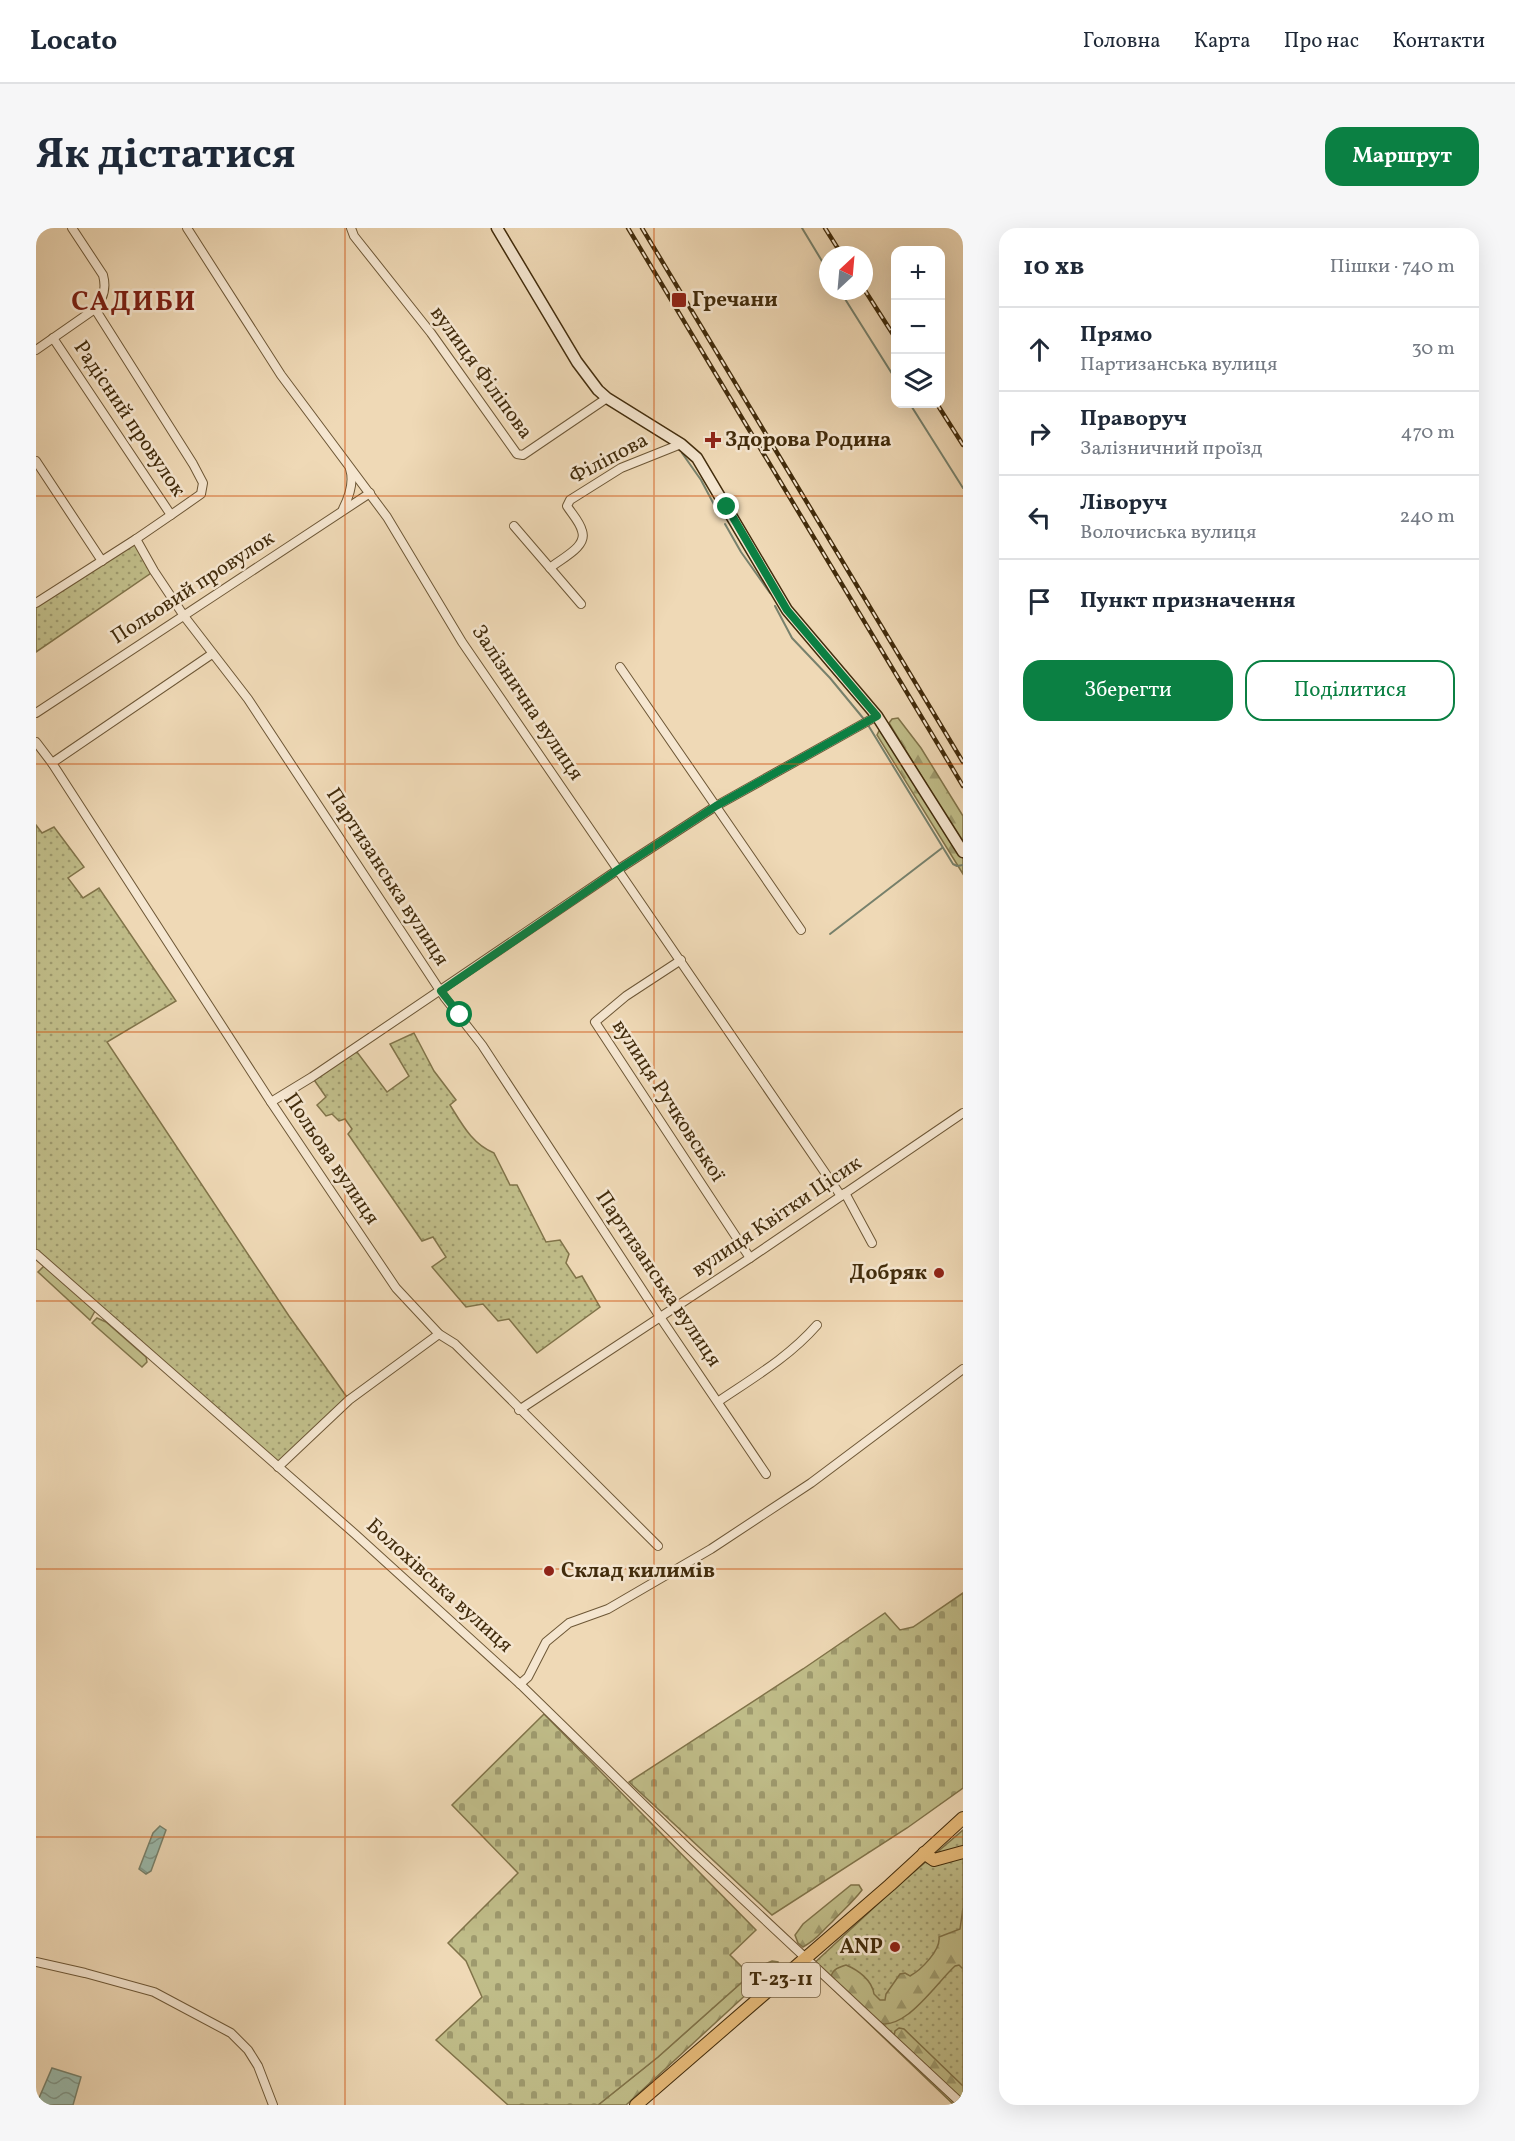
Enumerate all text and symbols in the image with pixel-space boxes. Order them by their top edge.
text: Locato [30,22,117,61]
text: Головна [1083,27,1161,56]
text: Карта [1194,27,1251,56]
text: Про нас [1284,27,1359,56]
text: Контакти [1392,27,1485,56]
text: Як дістатися [36,127,296,186]
button: Маршрут [1325,127,1479,186]
north arrow [819,246,873,300]
map controls [891,246,945,408]
button: + [891,246,945,300]
text: 10 хв [1023,249,1084,285]
text: Пішки · 740 m [1330,253,1455,281]
district label: САДИБИ [71,284,197,322]
place label: Гречани [692,286,778,315]
marker: Гречани [670,291,688,309]
street label: вулиця Філіпова [423,300,539,446]
button: − [891,300,945,354]
text: Прямо [1080,320,1152,351]
icon: ahead [1023,333,1056,366]
street label: Радісний провулок [66,335,192,503]
text: 30 m [1411,335,1455,363]
text: Партизанська вулиця [1080,351,1277,379]
button: layers [891,354,945,408]
text: Праворуч [1080,404,1187,435]
icon: right [1023,417,1056,450]
text: 470 m [1400,419,1455,447]
street label: Філіпова [564,426,654,492]
place label: Здорова Родина [725,426,892,455]
marker: Здорова Родина [706,433,720,447]
text: Залізничний проїзд [1080,435,1262,463]
text: Ліворуч [1080,488,1167,519]
route end [713,493,739,519]
icon: left [1023,501,1056,534]
text: 240 m [1400,503,1455,531]
text: Волочиська вулиця [1080,519,1256,547]
street label: Польовий провулок [106,524,280,652]
icon: arrive [1023,585,1056,618]
text: Пункт призначення [1080,586,1296,617]
street label: Залізнична вулиця [464,619,590,787]
button: Зберегти [1023,660,1233,721]
button: Поділитися [1245,660,1455,721]
street label: Партизанська вулиця [318,782,456,972]
route start [446,1001,472,1027]
street label: вулиця Ручковської [604,1014,732,1188]
street label: Польова вулиця [276,1087,386,1231]
street label: вулиця Квітки Цісик [686,1149,868,1285]
street label: Партизанська вулиця [588,1185,728,1373]
place label: Добряк [850,1259,927,1288]
marker: Добряк [932,1266,946,1280]
street label: Болохівська вулиця [359,1512,519,1660]
place label: Склад килимів [561,1557,715,1586]
marker: Склад килимів [542,1564,556,1578]
place label: ANP [839,1933,883,1962]
marker: ANP [888,1940,902,1954]
road number: Т-23-11 [742,1963,820,1997]

